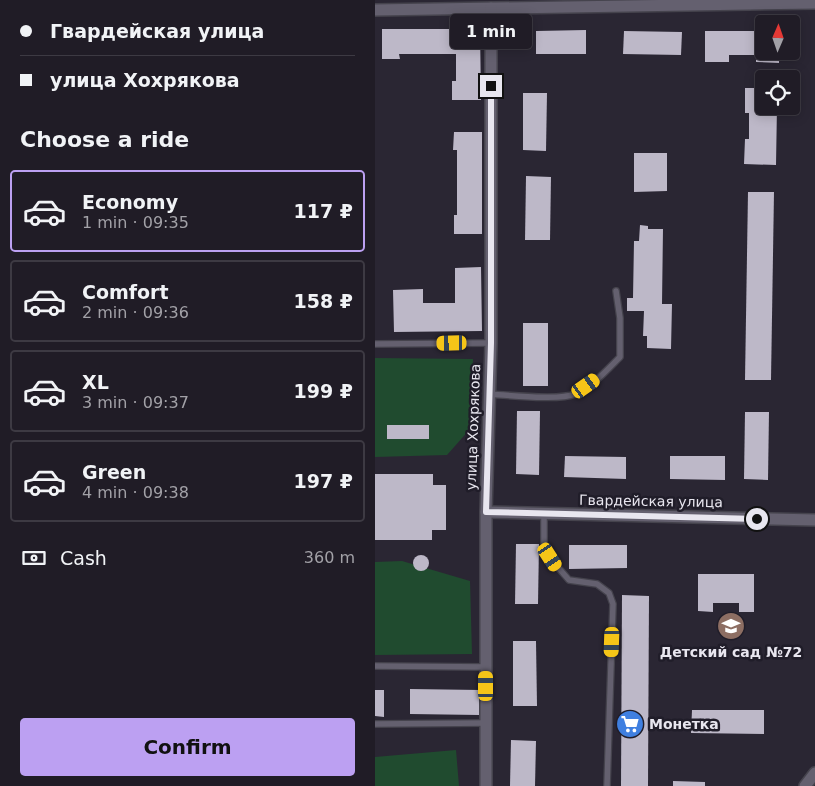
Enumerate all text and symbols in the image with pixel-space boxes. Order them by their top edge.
callout: 1 min [450,13,532,48]
north arrow [755,15,800,60]
map controls [755,15,800,115]
text: Гвардейская улица [50,20,264,42]
text: 1 min [466,22,516,41]
text: улица Хохрякова [50,69,240,91]
button: locate [755,70,800,115]
route end [480,75,502,97]
text: Choose a ride [20,127,189,152]
icon: car [22,189,67,234]
text: Economy [82,191,178,213]
text: 117 ₽ [294,200,353,222]
text: 1 min · 09:35 [82,213,189,232]
icon: car [22,279,67,324]
text: Comfort [82,281,169,303]
text: 158 ₽ [294,290,353,312]
text: 2 min · 09:36 [82,303,189,322]
car [436,335,467,351]
street label: улица Хохрякова [463,364,483,490]
icon: car [22,369,67,414]
text: XL [82,371,109,393]
car [569,371,602,401]
text: 199 ₽ [294,380,353,402]
text: 3 min · 09:37 [82,393,189,412]
icon: car [22,459,67,504]
text: Green [82,461,146,483]
text: 197 ₽ [294,470,353,492]
text: 4 min · 09:38 [82,483,189,502]
street label: Гвардейская улица [579,492,723,510]
route start [746,508,768,530]
car [535,540,564,574]
icon: cash [20,544,48,572]
text: Cash [60,547,107,569]
text: 360 m [304,548,355,567]
school or university icon: Детский сад №72 [716,611,746,641]
car [603,627,620,657]
place label: Детский сад №72 [660,644,802,660]
car [478,671,493,701]
supermarket icon: Монетка [615,709,645,739]
place label: Монетка [649,716,719,732]
button: Confirm [20,718,355,776]

